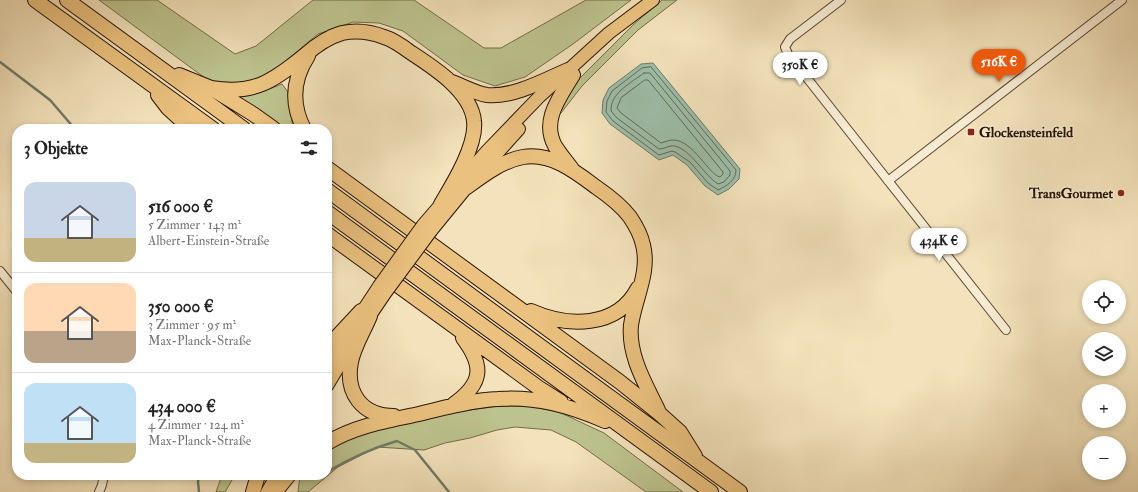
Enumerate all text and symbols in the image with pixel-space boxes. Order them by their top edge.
pin: 516K € [966,49,1032,83]
pin: 350K € [767,52,833,86]
text: 516K € [981,54,1017,70]
text: 350K € [782,57,818,73]
place label: Glockensteinfeld [979,124,1073,141]
marker: Glockensteinfeld [966,127,976,137]
icon: filters [298,137,320,159]
text: 3 Objekte [24,138,88,159]
place label: TransGourmet [1028,185,1113,202]
marker: TransGourmet [1116,188,1126,198]
text: 516 000 € [148,196,213,217]
icon: home [56,198,104,246]
text: 5 Zimmer · 143 m² [148,217,241,233]
pin: 434K € [906,228,972,262]
text: Albert-Einstein-Straße [148,233,269,249]
text: 434K € [920,233,958,249]
map controls [1082,280,1126,480]
button: locate [1082,280,1126,324]
text: 350 000 € [148,296,214,317]
icon: home [56,299,104,347]
text: 3 Zimmer · 95 m² [148,317,236,333]
button: layers [1082,332,1126,376]
text: Max-Planck-Straße [148,333,251,349]
button: + [1082,384,1126,428]
text: 434 000 € [148,396,216,417]
icon: home [56,399,104,447]
text: 4 Zimmer · 124 m² [148,417,244,433]
text: Max-Planck-Straße [148,433,251,449]
button: − [1082,436,1126,480]

